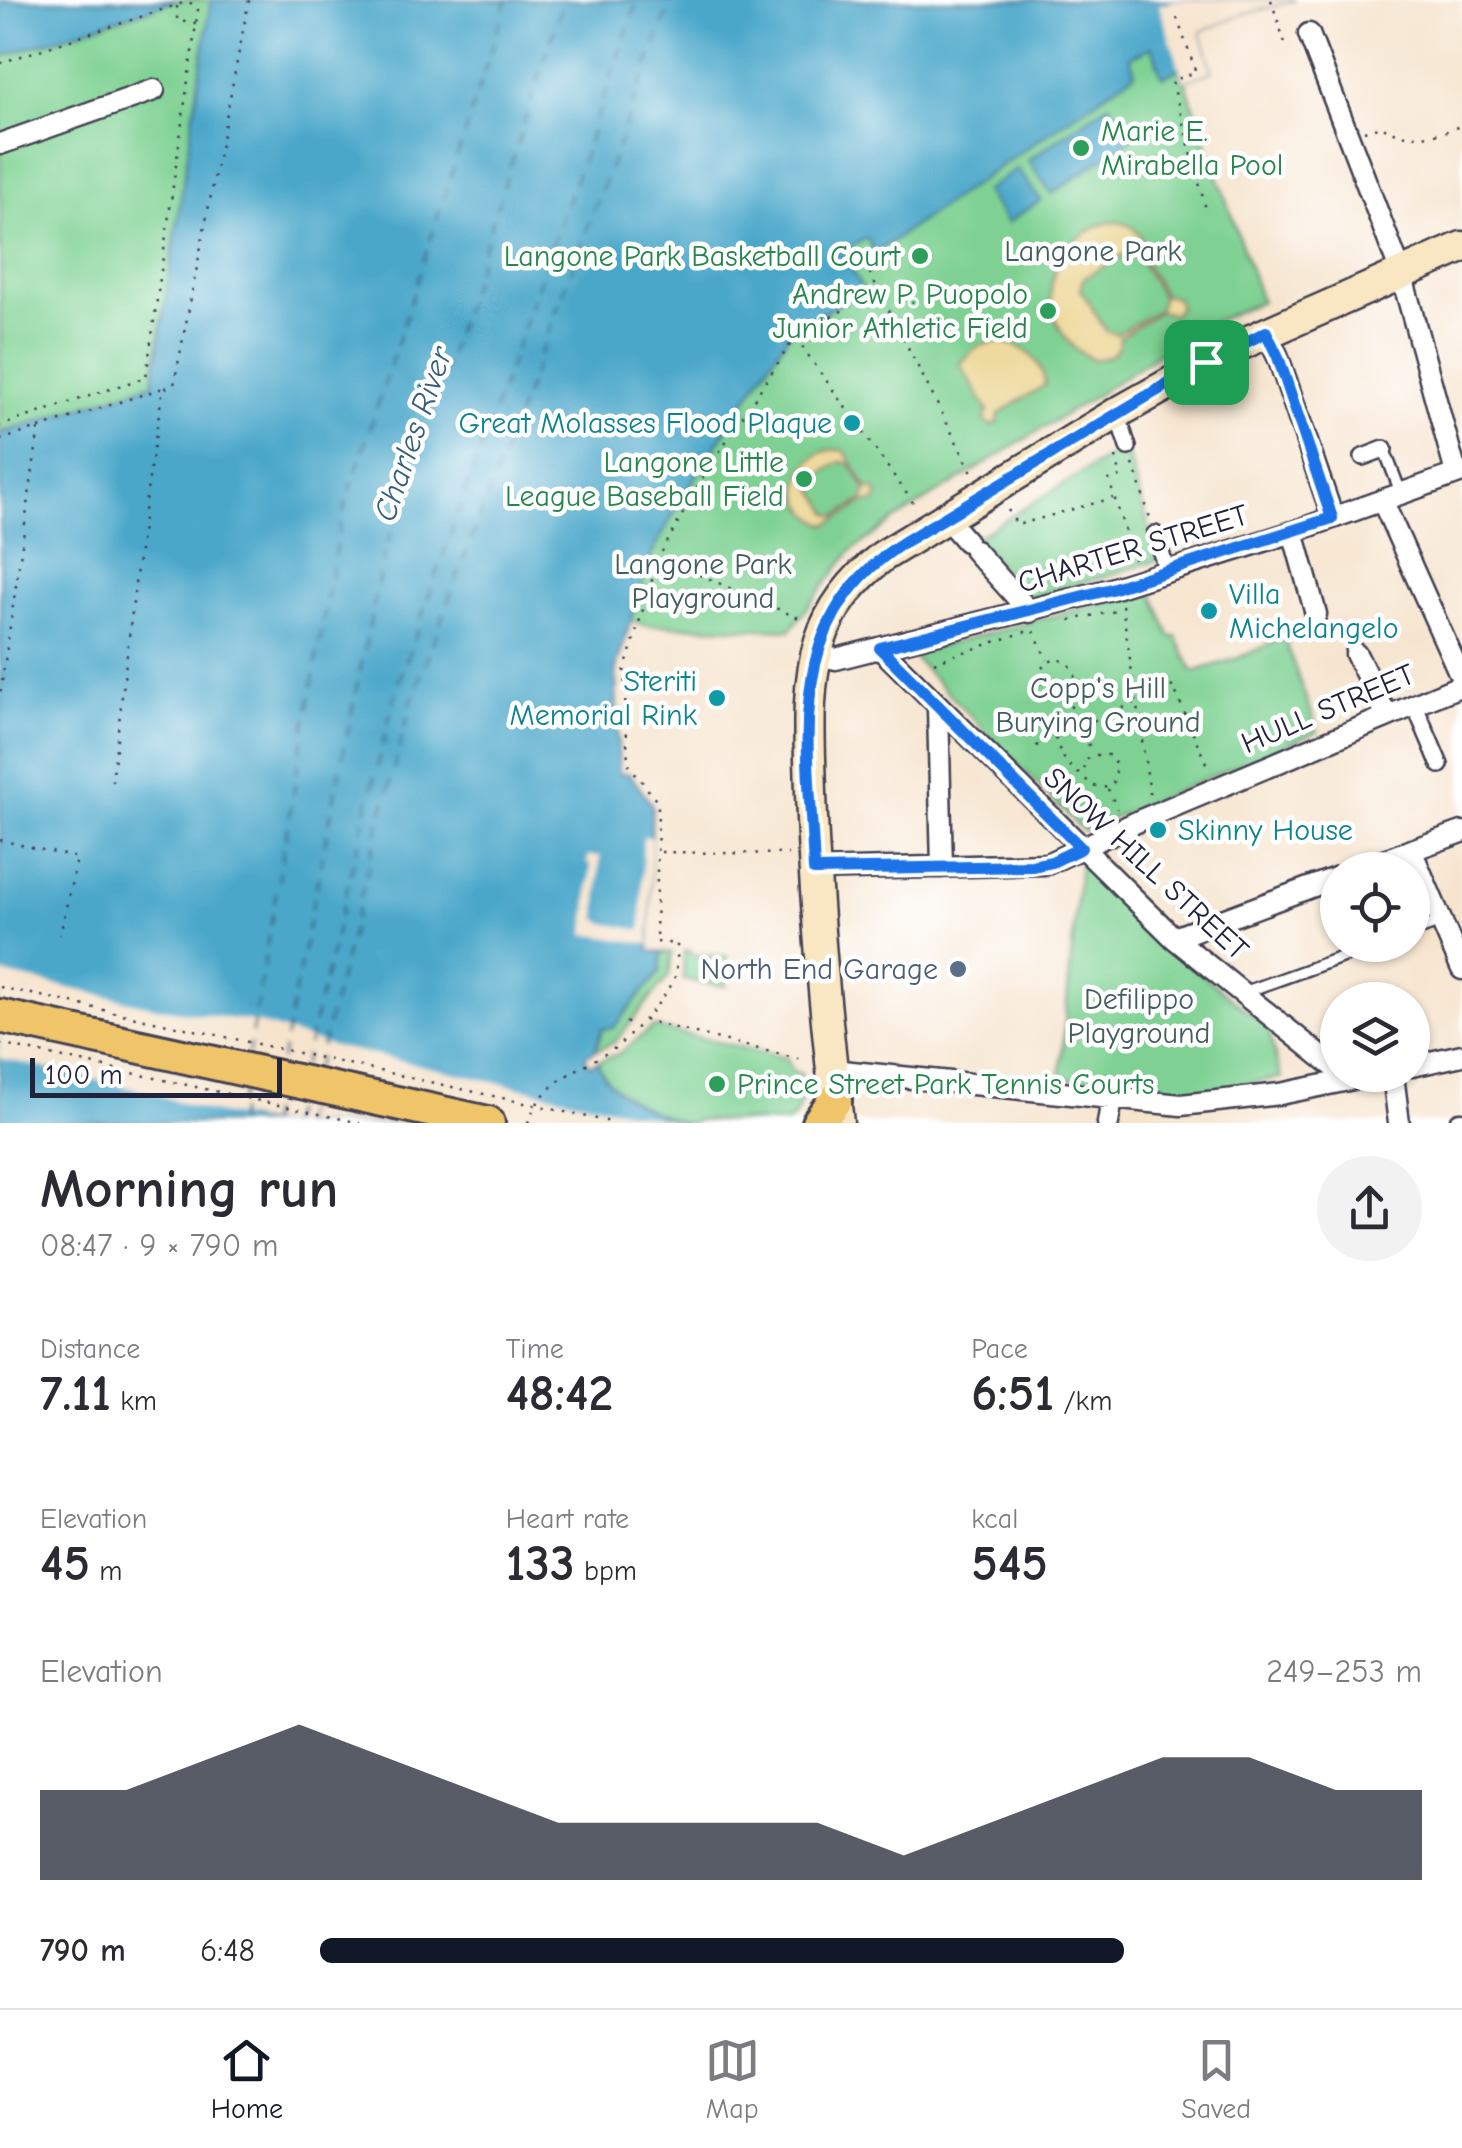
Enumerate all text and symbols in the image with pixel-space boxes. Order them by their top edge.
place label: Marie E. Mirabella Pool [1101,114,1283,183]
marker: Marie E. Mirabella Pool [1070,137,1092,159]
park label: Langone Park [1004,234,1182,269]
place label: Langone Park Basketball Court [504,239,901,274]
marker: Langone Park Basketball Court [909,245,931,267]
place label: Andrew P. Puopolo Junior Athletic Field [773,277,1028,346]
marker: Andrew P. Puopolo Junior Athletic Field [1037,300,1059,322]
pin [1164,320,1249,405]
icon: arrive [1179,335,1234,390]
water label: Charles River [366,341,460,526]
place label: Great Molasses Flood Plaque [458,406,832,441]
marker: Great Molasses Flood Plaque [841,412,863,434]
place label: Langone Little League Baseball Field [505,445,784,514]
marker: Langone Little League Baseball Field [793,468,815,490]
street label: CHARTER STREET [1014,497,1253,601]
park label: Langone Park Playground [614,547,792,616]
place label: Villa Michelangelo [1229,577,1399,646]
marker: Villa Michelangelo [1198,600,1220,622]
street label: HULL STREET [1236,657,1420,761]
place label: Steriti Memorial Rink [510,664,697,733]
park label: Copp's Hill Burying Ground [995,671,1201,740]
marker: Steriti Memorial Rink [706,687,728,709]
street label: SNOW HILL STREET [1037,760,1256,968]
place label: Skinny House [1178,813,1353,848]
marker: Skinny House [1147,819,1169,841]
map controls [1320,852,1430,1092]
button: locate [1320,852,1430,962]
place label: North End Garage [700,952,938,987]
marker: North End Garage [947,958,969,980]
park label: Defilippo Playground [1068,982,1210,1051]
button: layers [1320,982,1430,1092]
scale bar [30,1053,282,1098]
text: 100 m [45,1059,123,1091]
place label: Prince Street Park Tennis Courts [737,1067,1155,1102]
marker: Prince Street Park Tennis Courts [706,1073,728,1095]
button: share [1317,1156,1422,1261]
text: Morning run [40,1157,338,1221]
text: 08:47 · 9 × 790 m [40,1227,278,1264]
text: Distance [40,1333,140,1365]
text: Time [506,1333,564,1365]
text: Pace [971,1333,1028,1365]
text: 7.11 [40,1365,111,1423]
text: 48:42 [506,1365,613,1423]
text: 6:51 [971,1365,1054,1423]
text: km [111,1385,157,1417]
text: /km [1054,1385,1112,1417]
text: Elevation [40,1503,147,1535]
text: Heart rate [506,1503,629,1535]
text: kcal [971,1503,1018,1535]
text: 45 [40,1535,90,1593]
text: 133 [506,1535,575,1593]
text: 545 [971,1535,1048,1593]
text: m [90,1555,123,1587]
text: bpm [575,1555,637,1587]
text: Elevation [40,1653,163,1690]
text: 249–253 m [1266,1653,1422,1690]
text: 790 m [40,1932,126,1969]
text: 6:48 [200,1932,255,1969]
tab: Home [211,2033,283,2125]
tab: Map [705,2033,760,2125]
tab: Saved [1181,2033,1251,2125]

